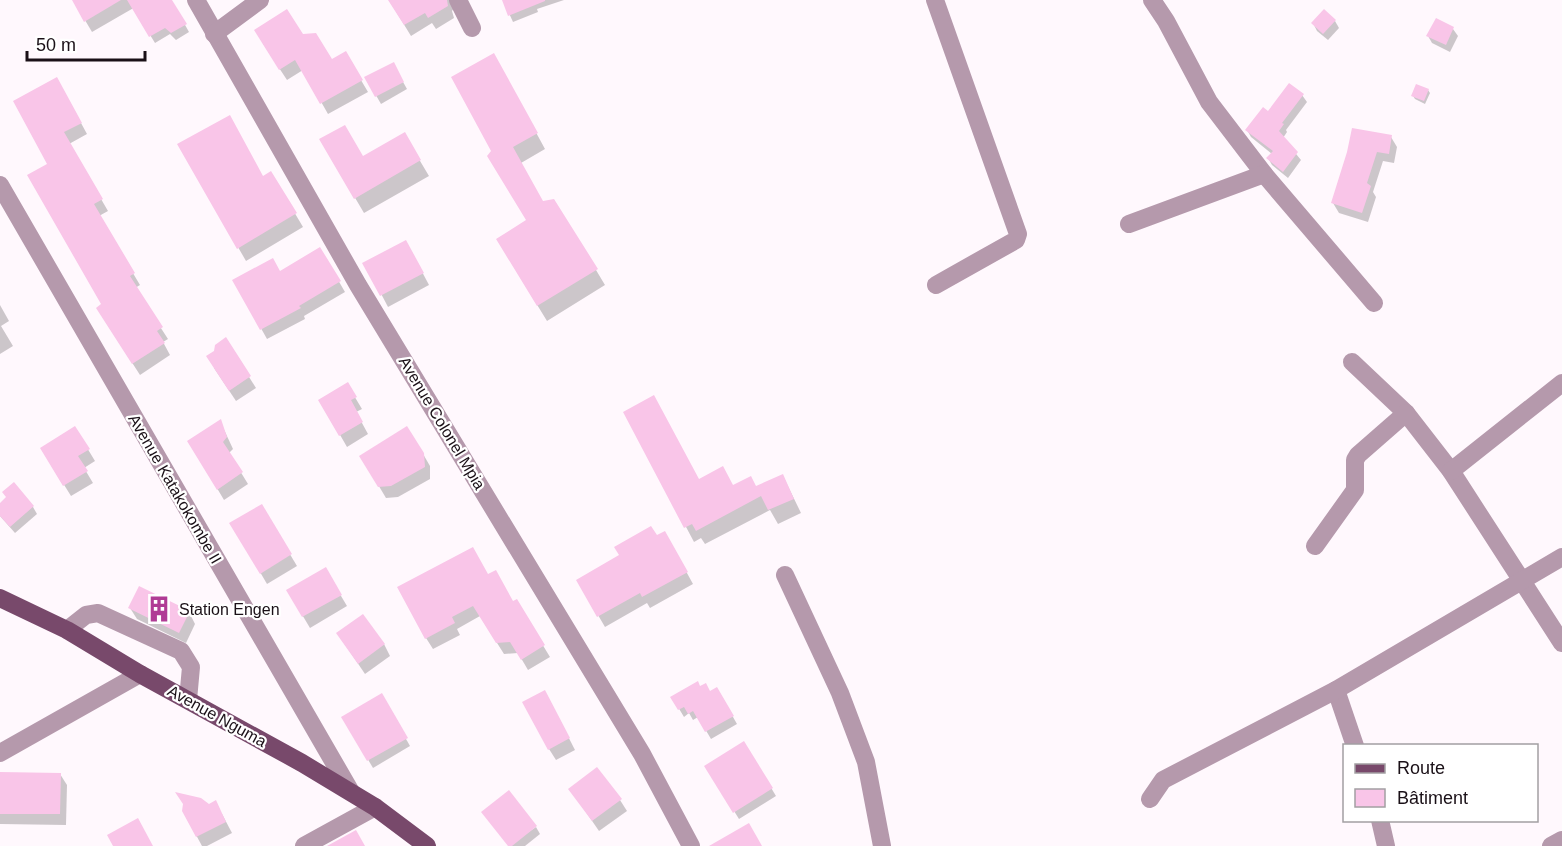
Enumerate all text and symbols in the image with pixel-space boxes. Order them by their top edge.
scale bar [27,24,146,62]
text: 50 m [36,35,76,55]
street label: Avenue Colonel Mpia [396,354,488,493]
street label: Avenue Katakokombe II [125,411,225,567]
building icon: Station Engen [144,594,174,624]
place label: Station Engen [179,601,280,618]
street label: Avenue Nguma [165,682,269,750]
legend [1343,744,1538,822]
text: Route [1397,758,1445,778]
text: Bâtiment [1397,788,1468,808]

